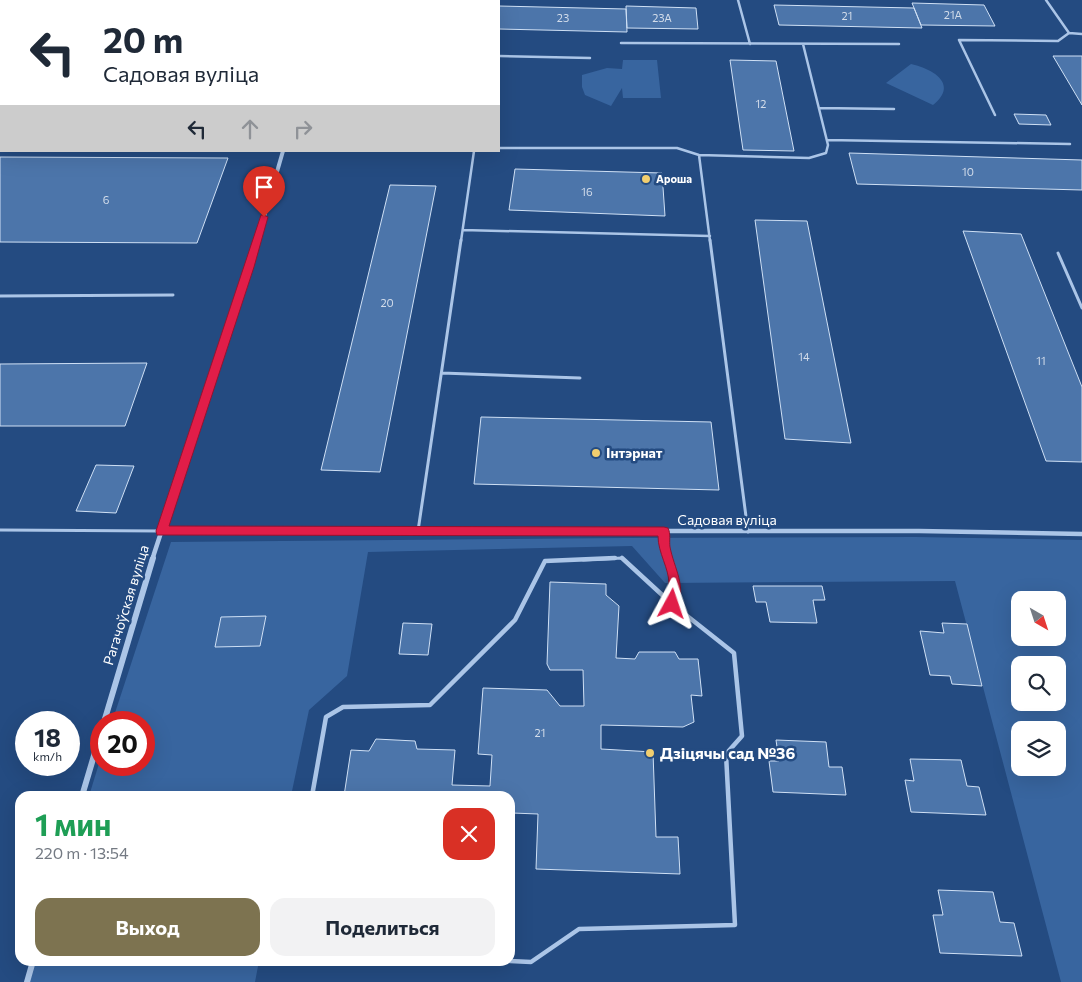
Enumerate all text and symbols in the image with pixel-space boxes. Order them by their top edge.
house number: 21А [944,8,963,21]
house number: 21 [842,9,852,22]
house number: 23 [557,11,569,24]
house number: 23А [652,11,672,24]
text: 20 m [103,17,183,60]
icon: left [20,20,85,85]
text: Садовая вуліца [103,60,259,87]
house number: 12 [756,97,766,110]
icon: left [183,115,211,143]
icon: ahead [236,115,264,143]
icon: right [289,115,317,143]
house number: 10 [962,165,974,178]
pin [243,166,285,217]
place label: Ароша [656,172,692,185]
icon: arrive [250,173,278,201]
marker: Ароша [640,173,652,185]
house number: 16 [581,185,593,198]
house number: 6 [103,193,110,206]
house number: 20 [380,296,394,309]
house number: 14 [798,350,810,363]
house number: 11 [1036,354,1046,367]
place label: Інтэрнат [606,444,663,461]
marker: Інтэрнат [590,447,602,459]
street label: Садовая вуліца [677,511,777,528]
street label: Рагачоўская вуліца [99,543,152,667]
position arrow [645,577,697,629]
north arrow [1011,591,1066,646]
map controls [1011,591,1066,776]
button: search [1011,656,1066,711]
speed limit sign: 20 [90,711,155,776]
button: layers [1011,721,1066,776]
text: 18 [34,722,61,752]
house number: 21 [535,726,545,739]
place label: Дзіцячы сад №36 [660,743,795,762]
marker: Дзіцячы сад №36 [644,747,656,759]
text: km/h [33,749,62,763]
text: 1 мин [35,805,111,842]
button: close [443,808,495,860]
text: 220 m · 13:54 [35,843,129,862]
button: Выход [35,898,260,956]
button: Поделиться [270,898,495,956]

